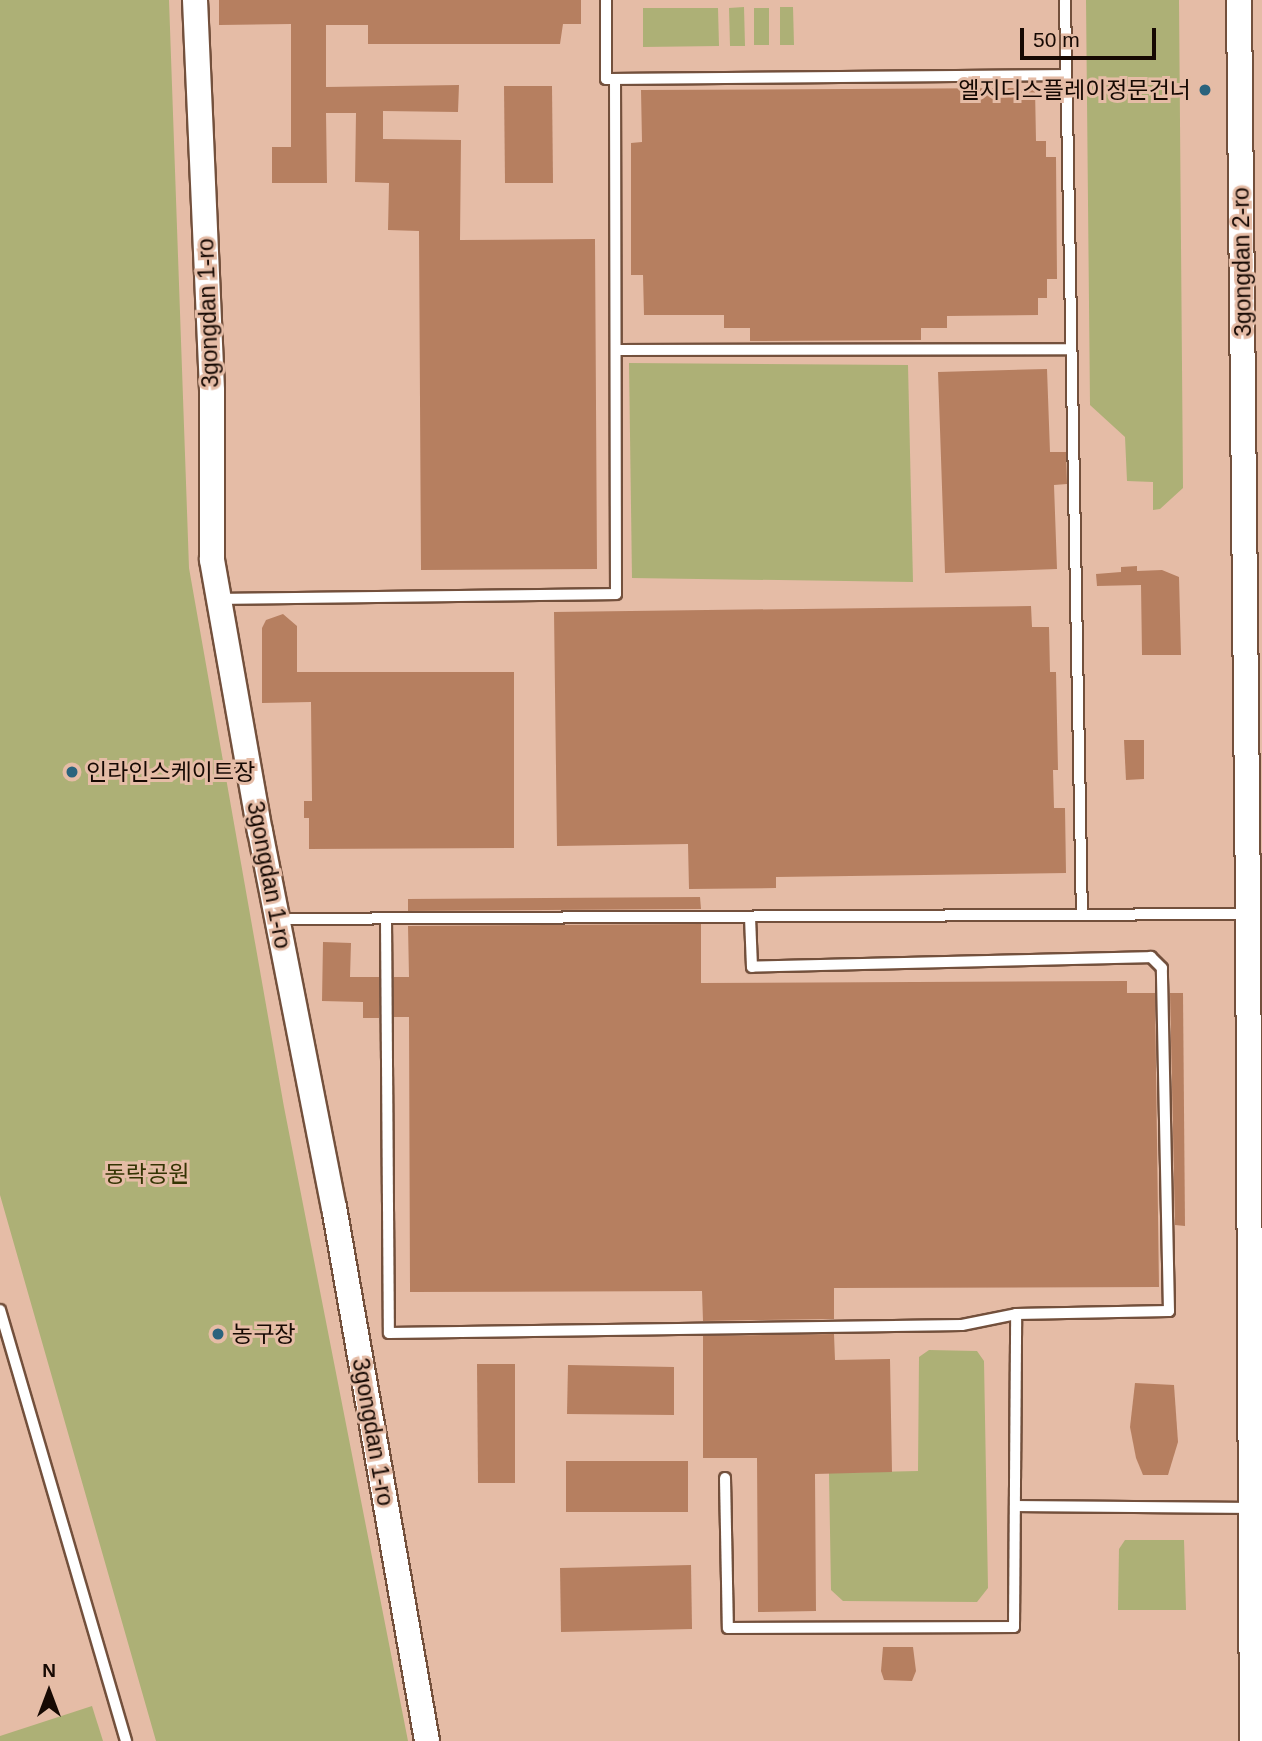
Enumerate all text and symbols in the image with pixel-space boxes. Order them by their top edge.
scale bar [1024,14,1160,58]
text: 50 m [1033,28,1080,51]
place label: 엘지디스플레이정문건너 [958,76,1191,104]
marker: 엘지디스플레이정문건너 [1197,82,1213,98]
street label: 3gongdan 2-ro [1227,187,1257,337]
street label: 3gongdan 1-ro [192,238,224,388]
place label: 인라인스케이트장 [86,758,255,786]
marker: 인라인스케이트장 [64,764,80,780]
street label: 3gongdan 1-ro [241,799,297,951]
park label: 동락공원 [105,1160,189,1188]
place label: 농구장 [232,1320,295,1348]
marker: 농구장 [210,1326,226,1342]
street label: 3gongdan 1-ro [346,1356,400,1508]
north arrow [14,1657,84,1727]
text: N [42,1660,56,1681]

